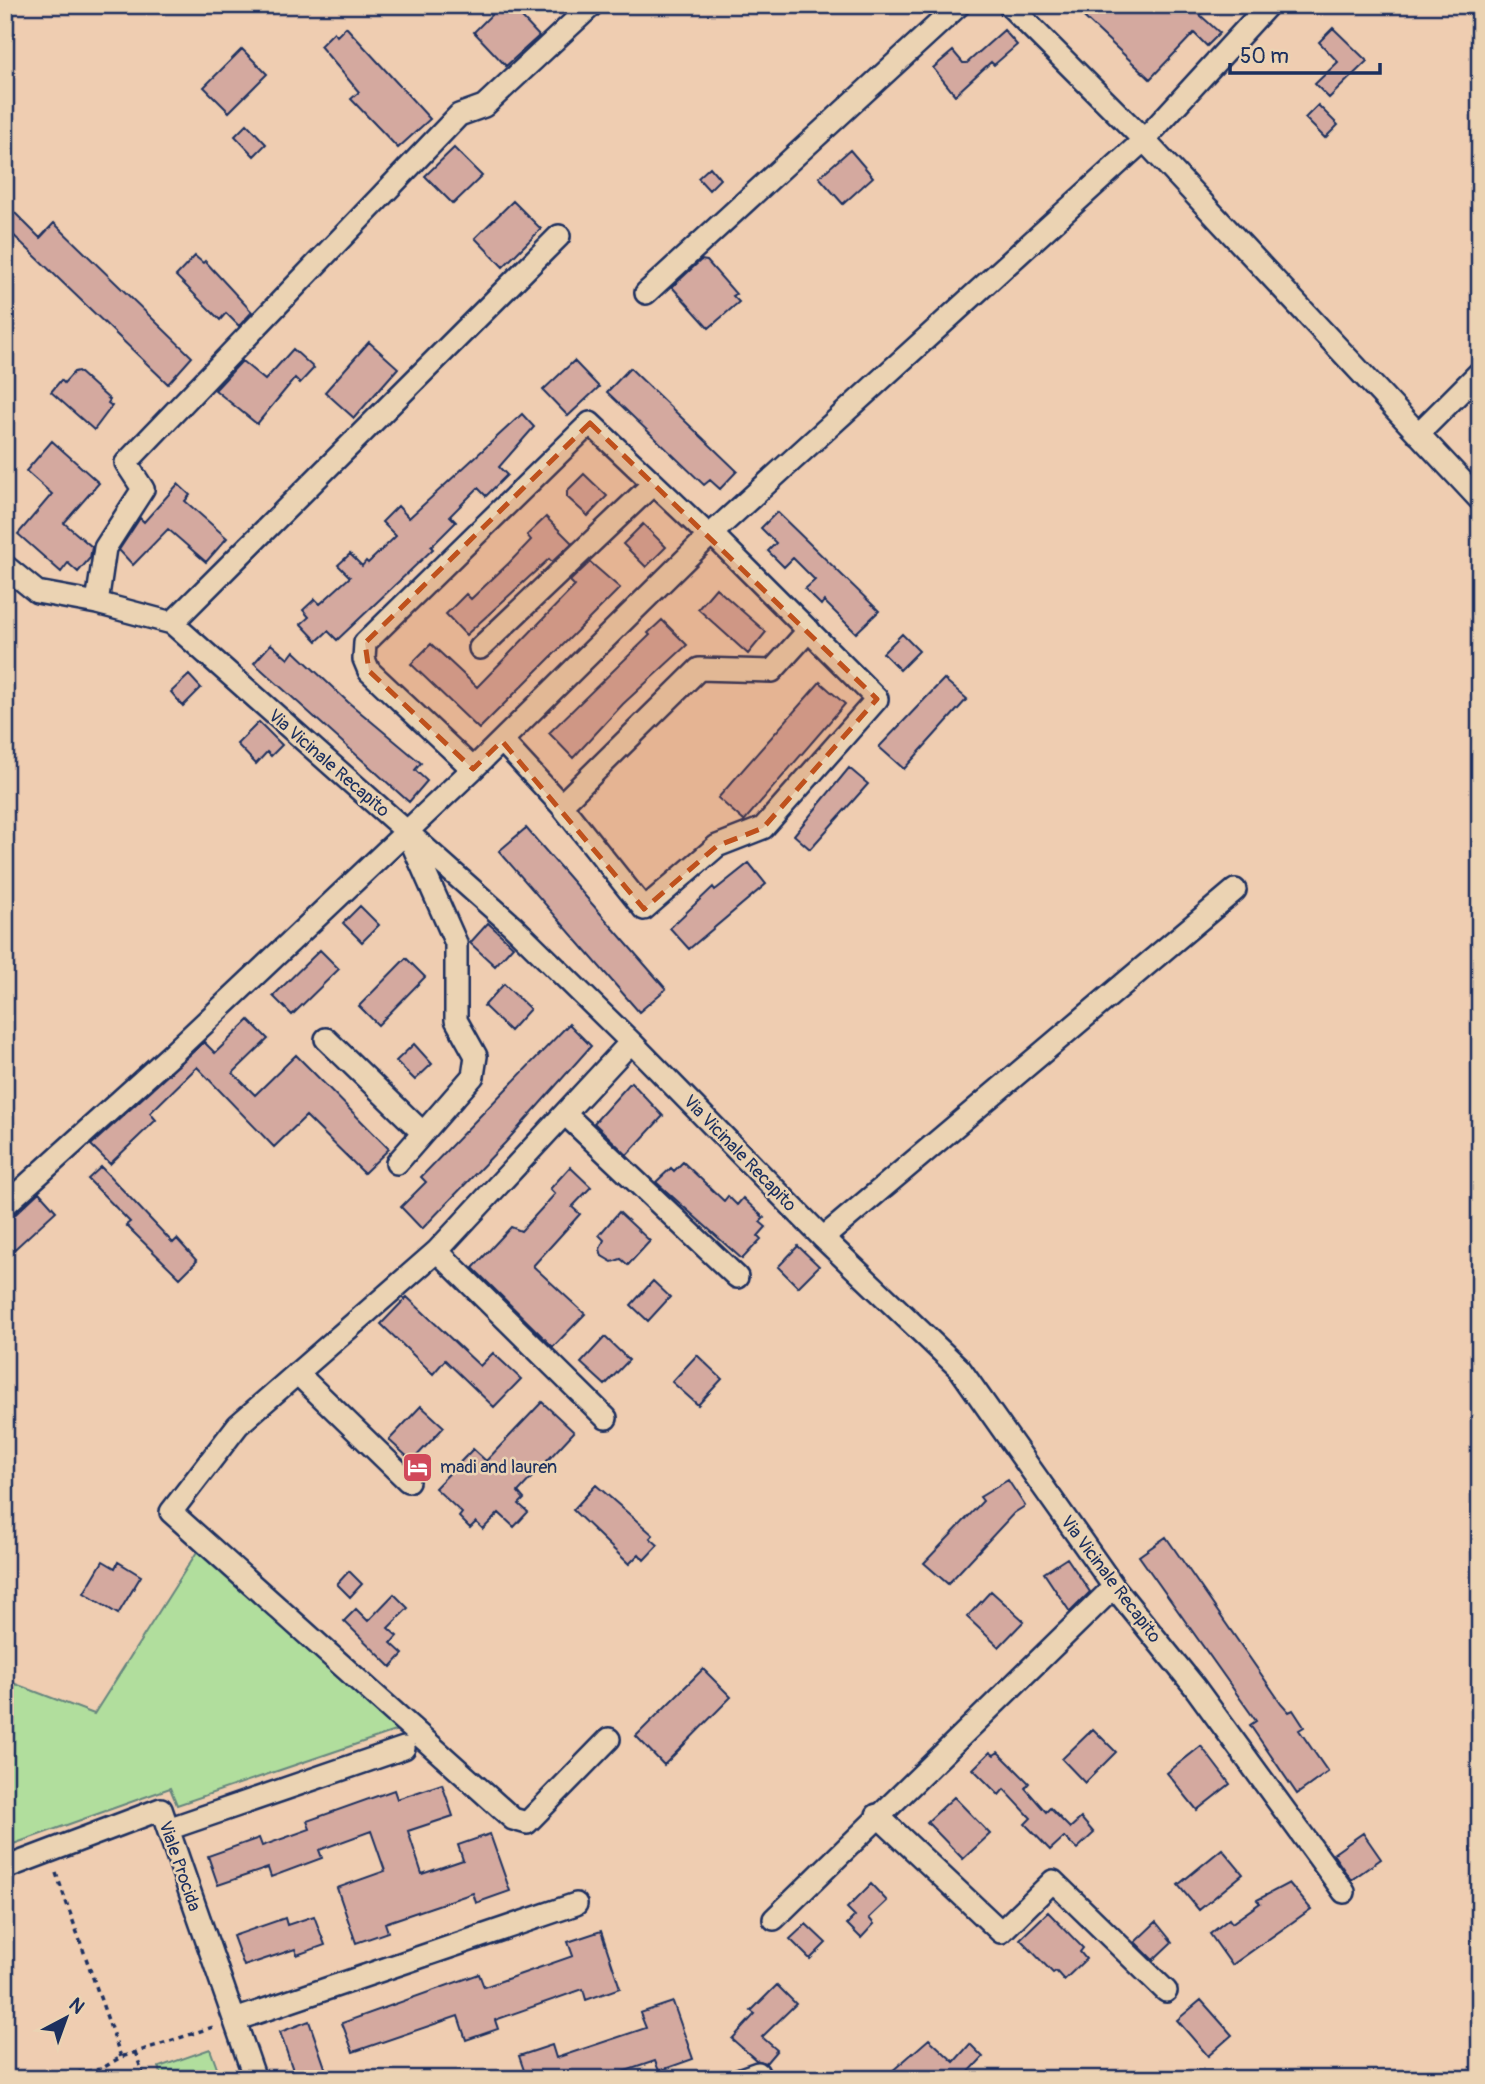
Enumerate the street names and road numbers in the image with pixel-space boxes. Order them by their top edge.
street label: Via Vicinale Recapito [263,704,394,823]
street label: Via Vicinale Recapito [678,1090,801,1217]
street label: Via Vicinale Recapito [1055,1511,1166,1648]
street label: Viale Procida [153,1818,206,1914]

